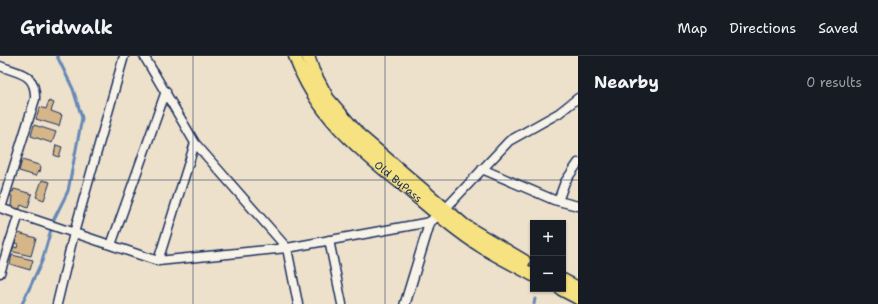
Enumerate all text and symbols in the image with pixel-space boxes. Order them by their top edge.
text: Gridwalk [20,15,113,40]
text: Map [678,19,708,37]
text: Directions [730,19,796,37]
text: Saved [818,19,858,37]
text: Nearby [594,71,659,93]
text: 0 results [806,74,862,91]
street label: Old ByPass [371,157,426,206]
map controls [530,220,566,292]
button: + [530,220,566,256]
button: − [530,256,566,292]

